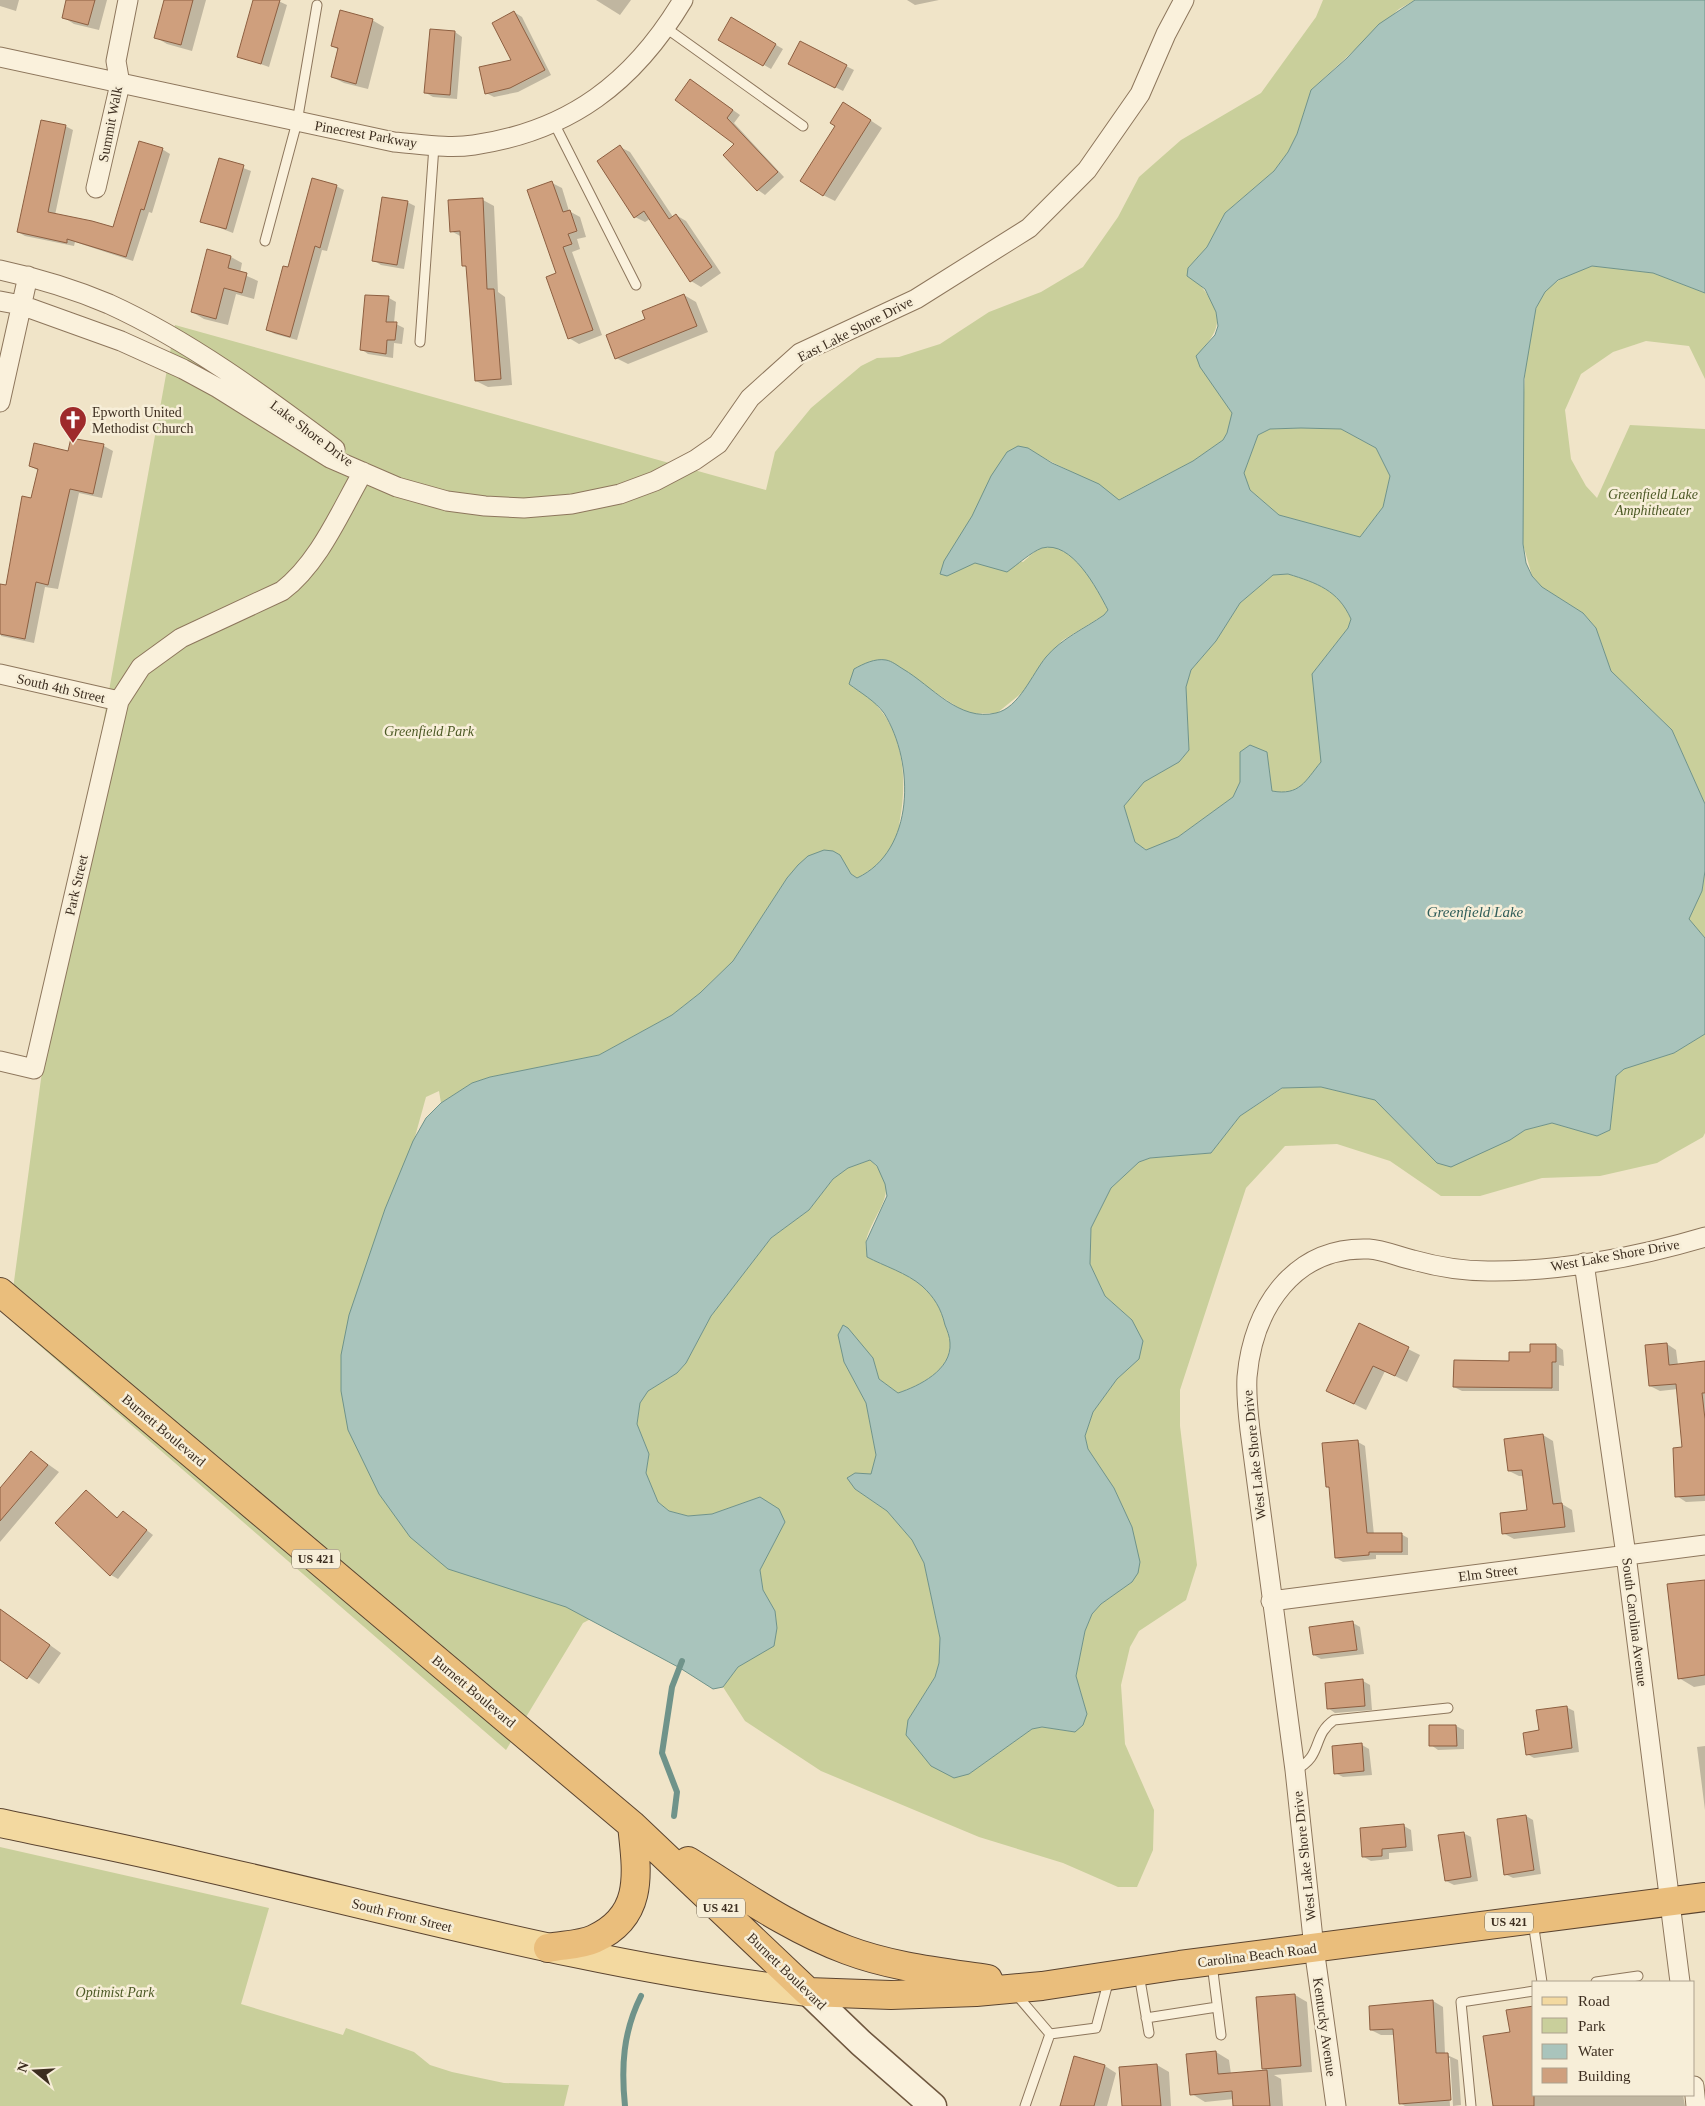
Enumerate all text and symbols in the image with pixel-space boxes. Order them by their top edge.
street label: Summit Walk [96,85,125,163]
street label: Pinecrest Parkway [313,118,418,151]
street label: East Lake Shore Drive [795,294,915,365]
street label: Lake Shore Drive [267,397,356,469]
church icon: Epworth United Methodist Church [58,405,88,444]
place label: Epworth United Methodist Church [92,405,194,436]
park label: Greenfield Lake Amphitheater [1608,487,1698,518]
street label: South 4th Street [15,671,107,706]
park label: Greenfield Park [384,724,475,739]
street label: Park Street [62,853,91,917]
water label: Greenfield Lake [1427,904,1524,920]
street label: West Lake Shore Drive [1549,1237,1681,1274]
street label: West Lake Shore Drive [1240,1389,1269,1521]
street label: Burnett Boulevard [119,1391,208,1469]
road number: US 421 [292,1550,340,1568]
street label: South Carolina Avenue [1619,1557,1650,1687]
street label: Elm Street [1458,1562,1519,1585]
street label: Burnett Boulevard [429,1652,518,1730]
street label: West Lake Shore Drive [1290,1790,1319,1922]
street label: South Front Street [350,1896,454,1935]
road number: US 421 [697,1899,745,1918]
road number: US 421 [1485,1912,1533,1931]
street label: Burnett Boulevard [744,1930,829,2013]
street label: Carolina Beach Road [1197,1941,1317,1970]
street label: Kentucky Avenue [1310,1977,1339,2077]
legend [1532,1981,1695,2096]
park label: Optimist Park [76,1985,155,2000]
text: Road [1578,1993,1610,2009]
text: Park [1578,2018,1606,2034]
text: Water [1578,2043,1613,2059]
north arrow [10,2046,60,2096]
text: N [14,2060,32,2074]
text: Building [1578,2068,1631,2084]

